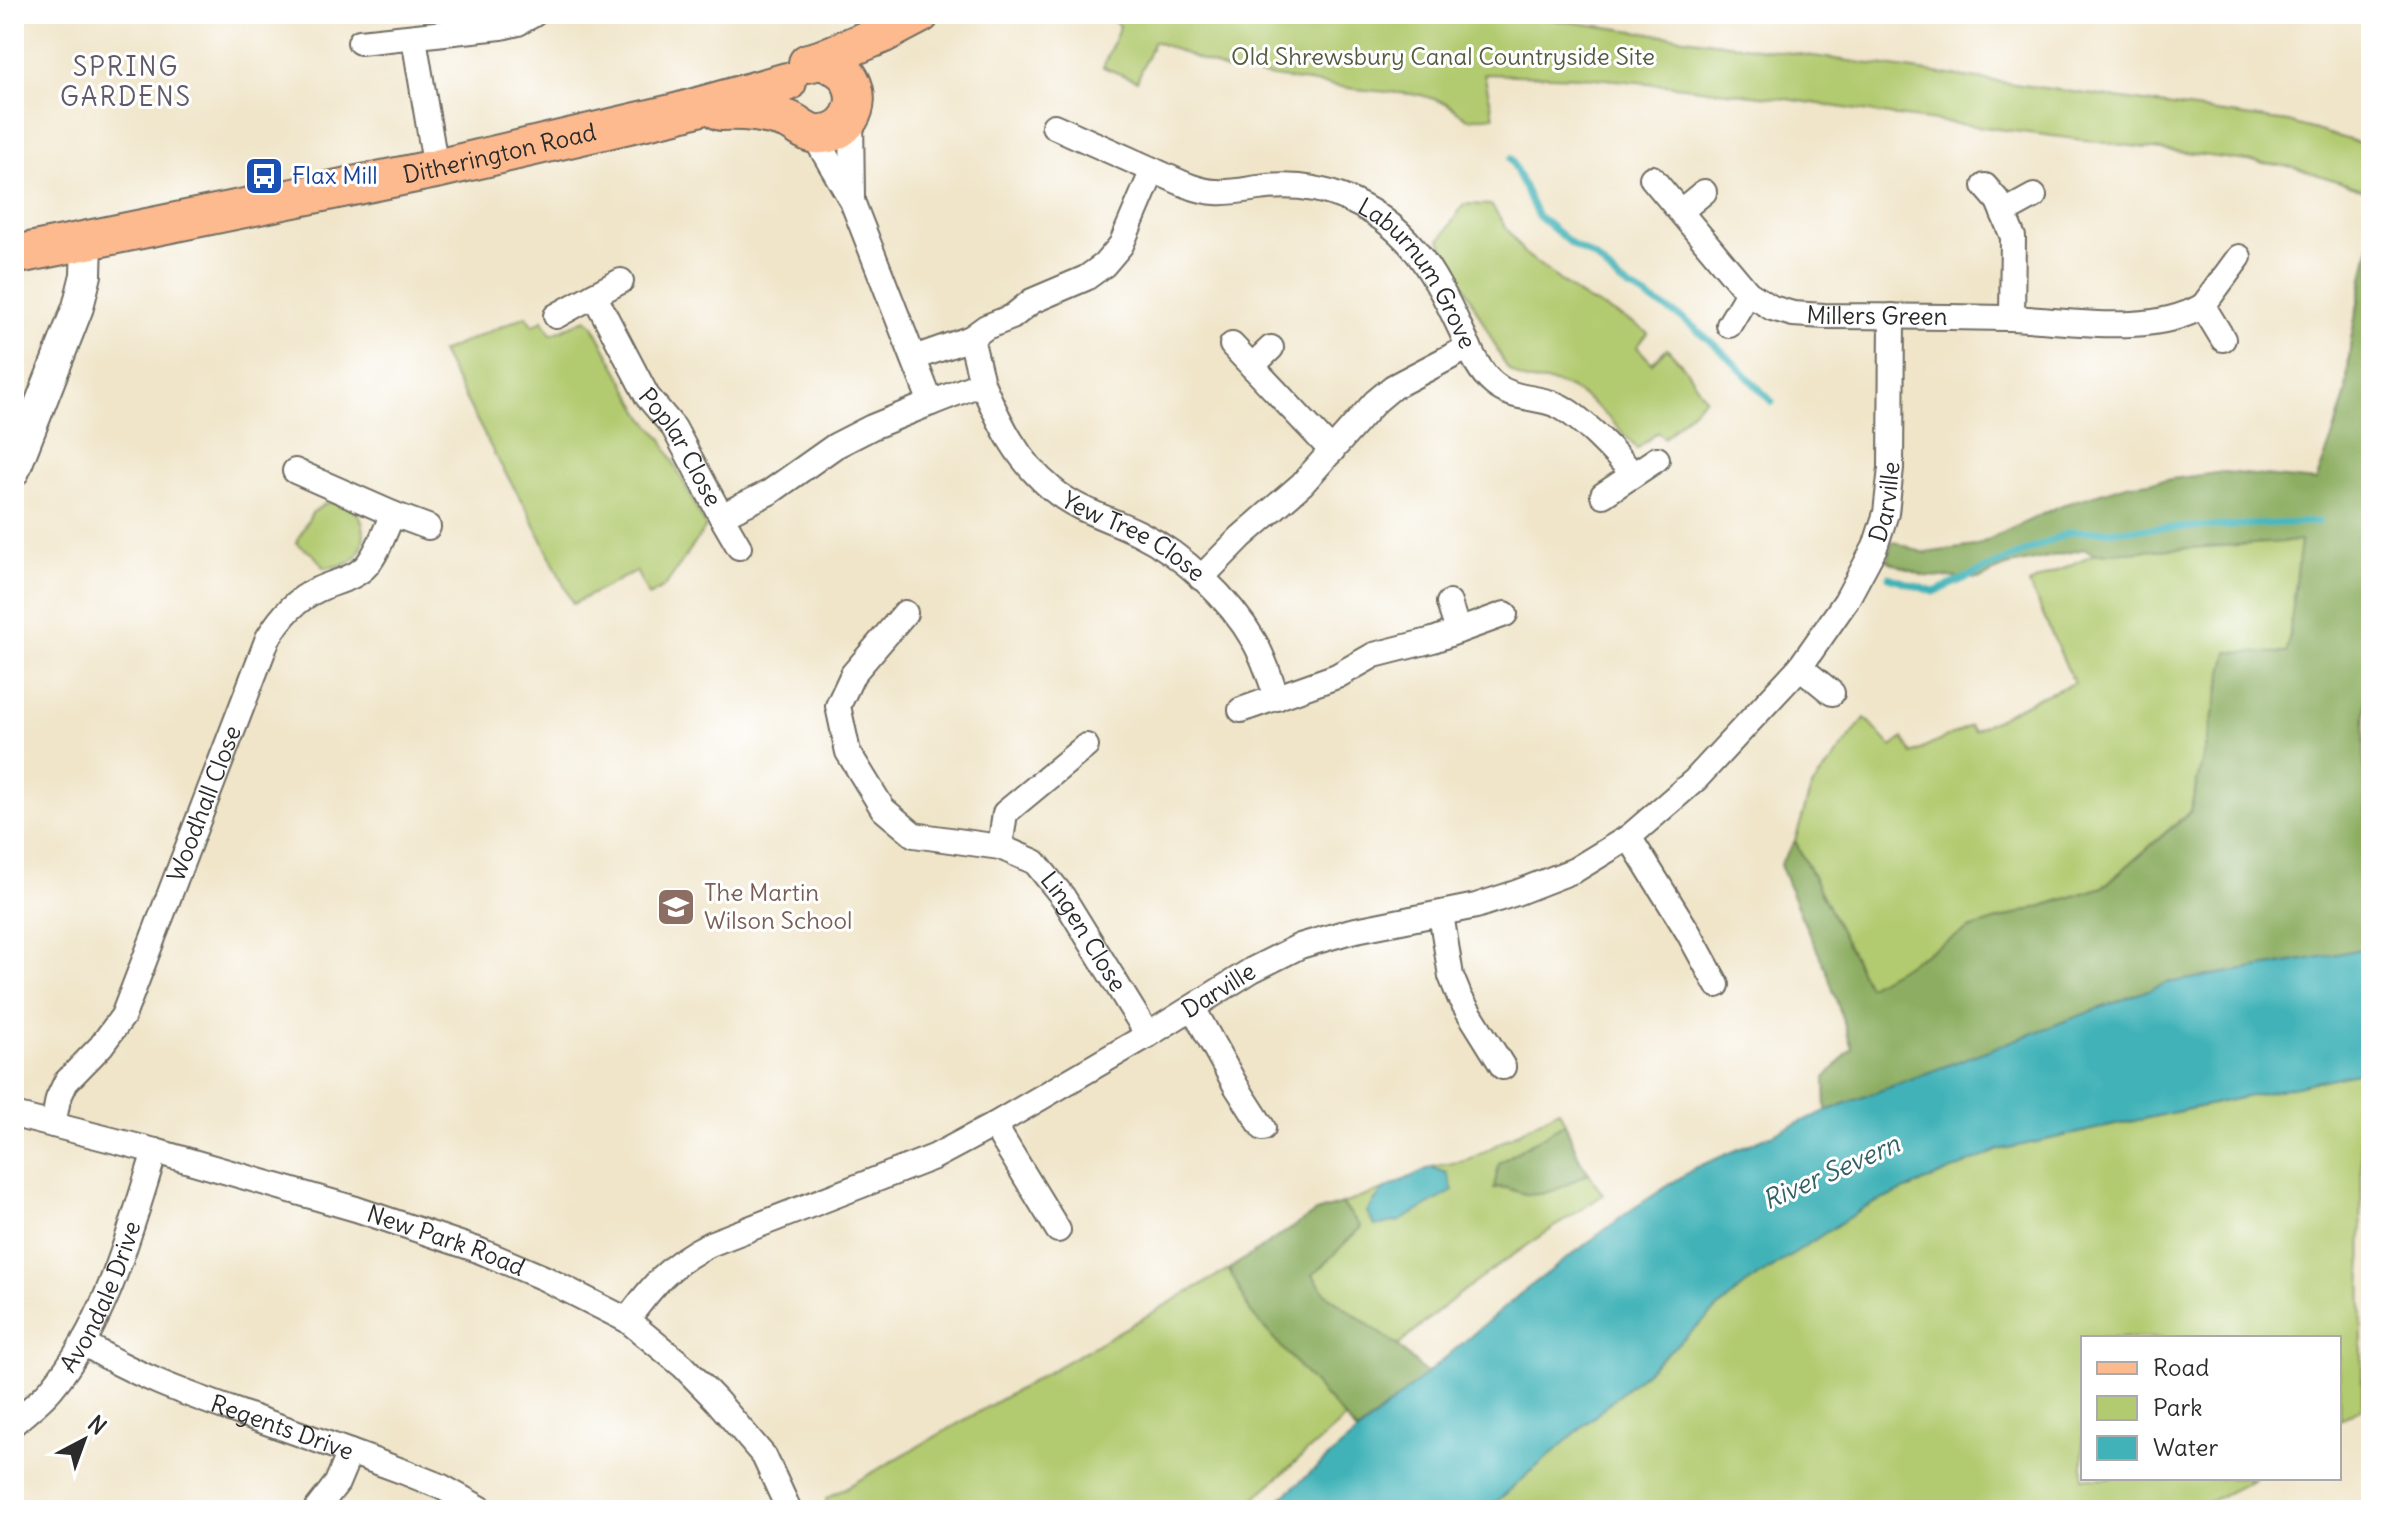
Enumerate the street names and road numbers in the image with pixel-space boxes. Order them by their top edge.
street label: Ditherington Road [400,116,599,189]
street label: Laburnum Grove [1353,191,1483,353]
street label: Millers Green [1806,299,1948,331]
street label: Poplar Close [633,381,729,511]
street label: Darville [1862,460,1906,546]
street label: Yew Tree Close [1057,484,1212,587]
street label: Woodhall Close [160,721,247,886]
street label: Lingen Close [1035,865,1134,997]
street label: Darville [1176,956,1261,1024]
street label: New Park Road [363,1198,530,1282]
street label: Avondale Drive [53,1217,146,1378]
street label: Regents Drive [207,1388,358,1466]

